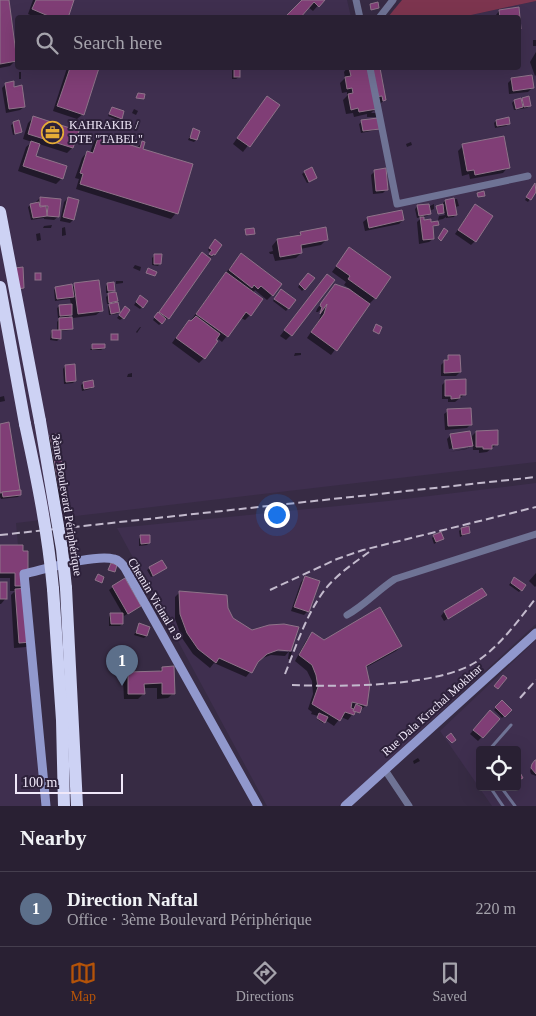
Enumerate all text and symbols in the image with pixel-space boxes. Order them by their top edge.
search box [15,15,521,70]
icon: search [33,29,61,57]
text: Search here [73,32,162,53]
place label: KAHRAKIB / DTE "TABEL" [69,118,143,146]
office icon: KAHRAKIB / DTE "TABEL" [41,120,65,144]
street label: 3ème Boulevard Périphérique [49,433,85,577]
your location [264,502,290,528]
street label: Chemin Vicinal n 9 [125,555,185,643]
pin: 1 [106,645,138,686]
street label: Rue Dala Krachal Mokhtar [379,661,485,759]
map controls [476,746,521,791]
button: locate [476,746,521,791]
scale bar [15,771,122,794]
text: 100 m [22,775,57,790]
text: Nearby [20,826,87,850]
text: Direction Naftal [67,889,198,910]
text: 1 [32,900,40,917]
text: 220 m [476,900,516,917]
text: Office · 3ème Boulevard Périphérique [67,911,312,928]
tab: Map [69,959,97,1005]
tab: Directions [236,959,294,1005]
tab: Saved [433,959,467,1005]

